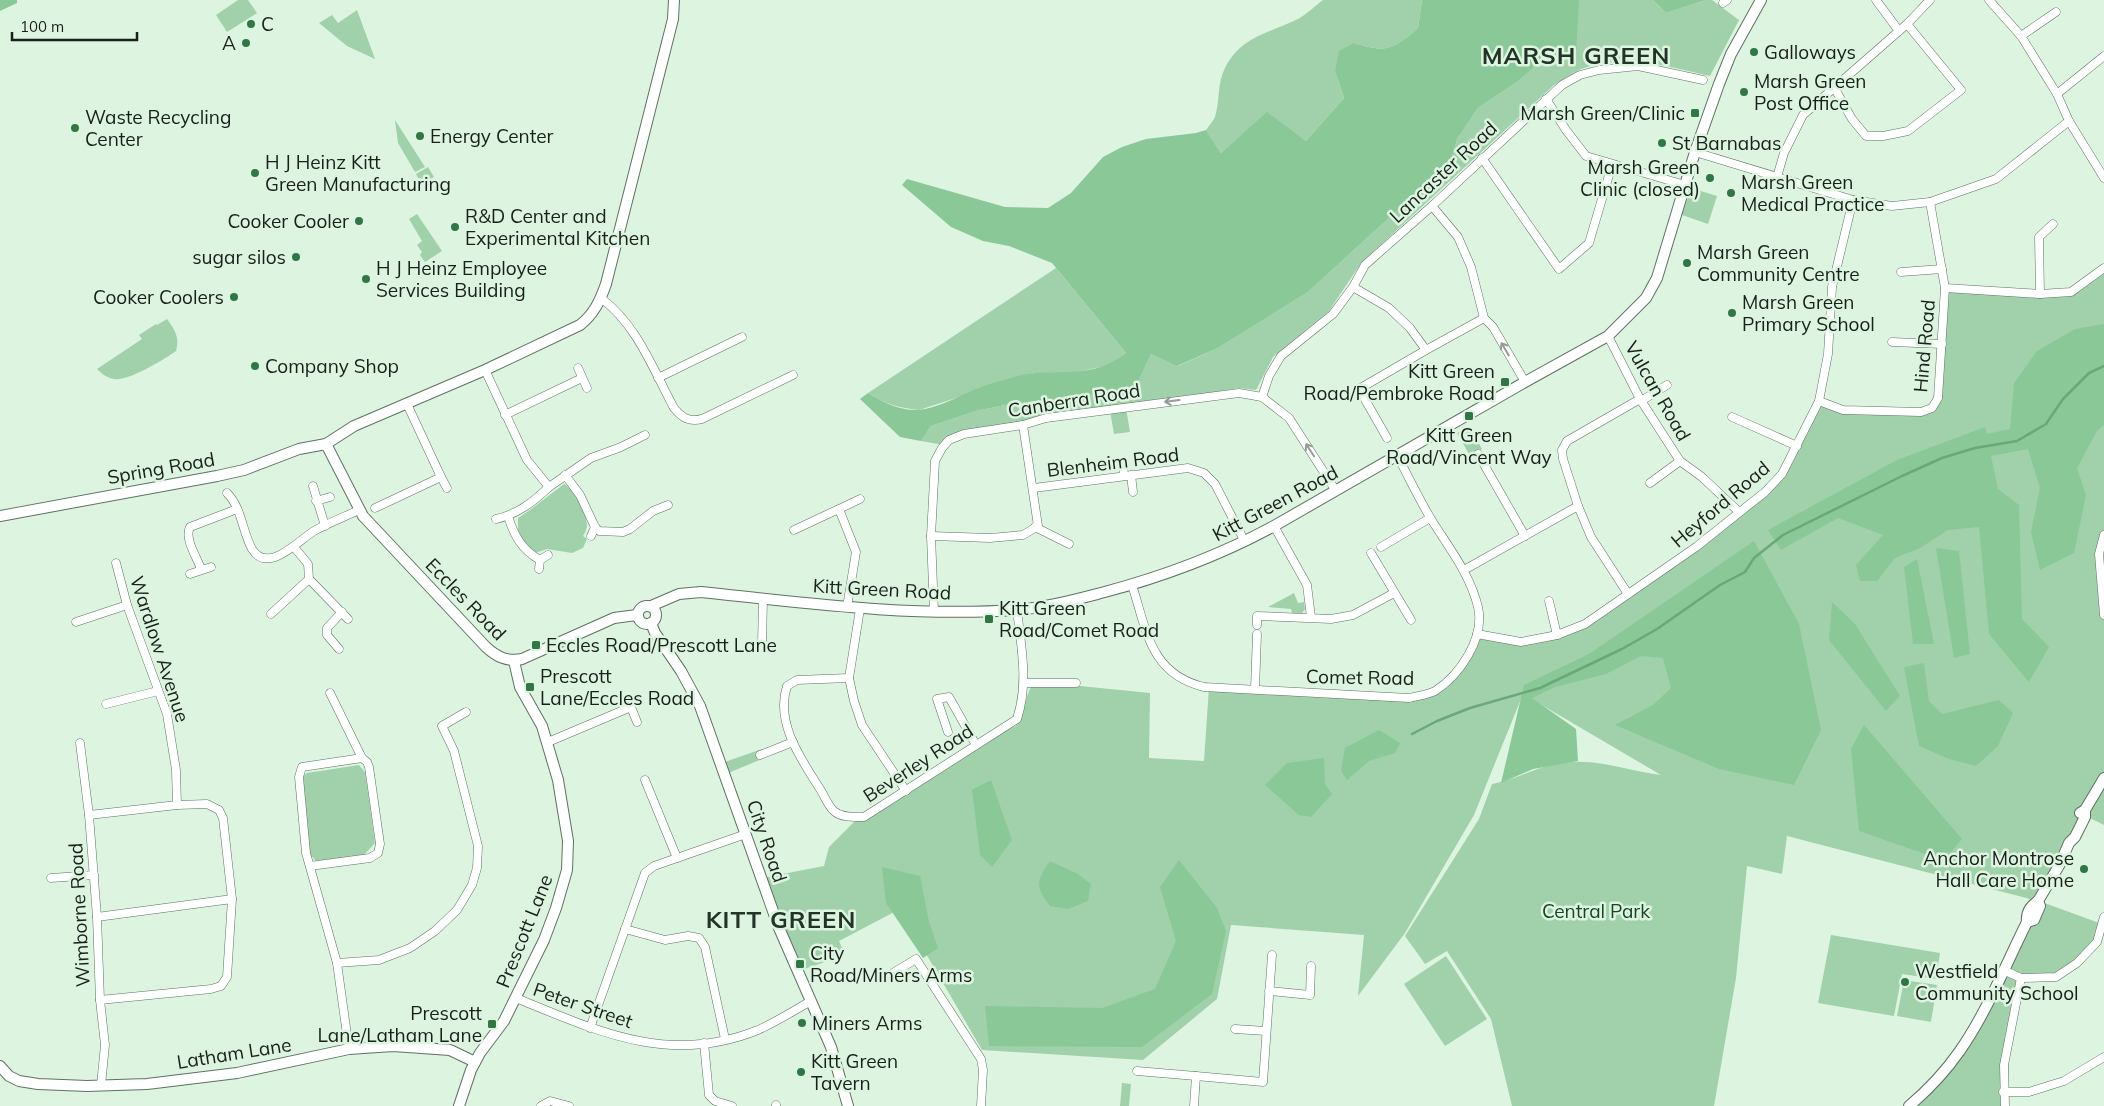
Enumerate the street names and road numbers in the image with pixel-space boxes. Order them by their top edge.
street label: Lancaster Road [1384,116,1502,228]
street label: Hind Road [1908,299,1940,393]
street label: Vulcan Road [1620,337,1696,445]
street label: Canberra Road [1006,378,1142,422]
street label: Blenheim Road [1045,442,1181,482]
street label: Spring Road [105,447,217,489]
street label: Heyford Road [1666,456,1774,552]
street label: Kitt Green Road [1208,460,1342,546]
street label: Eccles Road [421,553,511,645]
street label: Wardlow Avenue [125,573,195,725]
street label: Kitt Green Road [812,573,952,605]
street label: Comet Road [1306,664,1414,690]
street label: Beverley Road [858,718,978,808]
street label: City Road [742,796,792,886]
street label: Wimborne Road [63,842,95,988]
street label: Prescott Lane [490,871,558,991]
street label: Peter Street [530,977,636,1033]
street label: Latham Lane [175,1032,293,1074]

